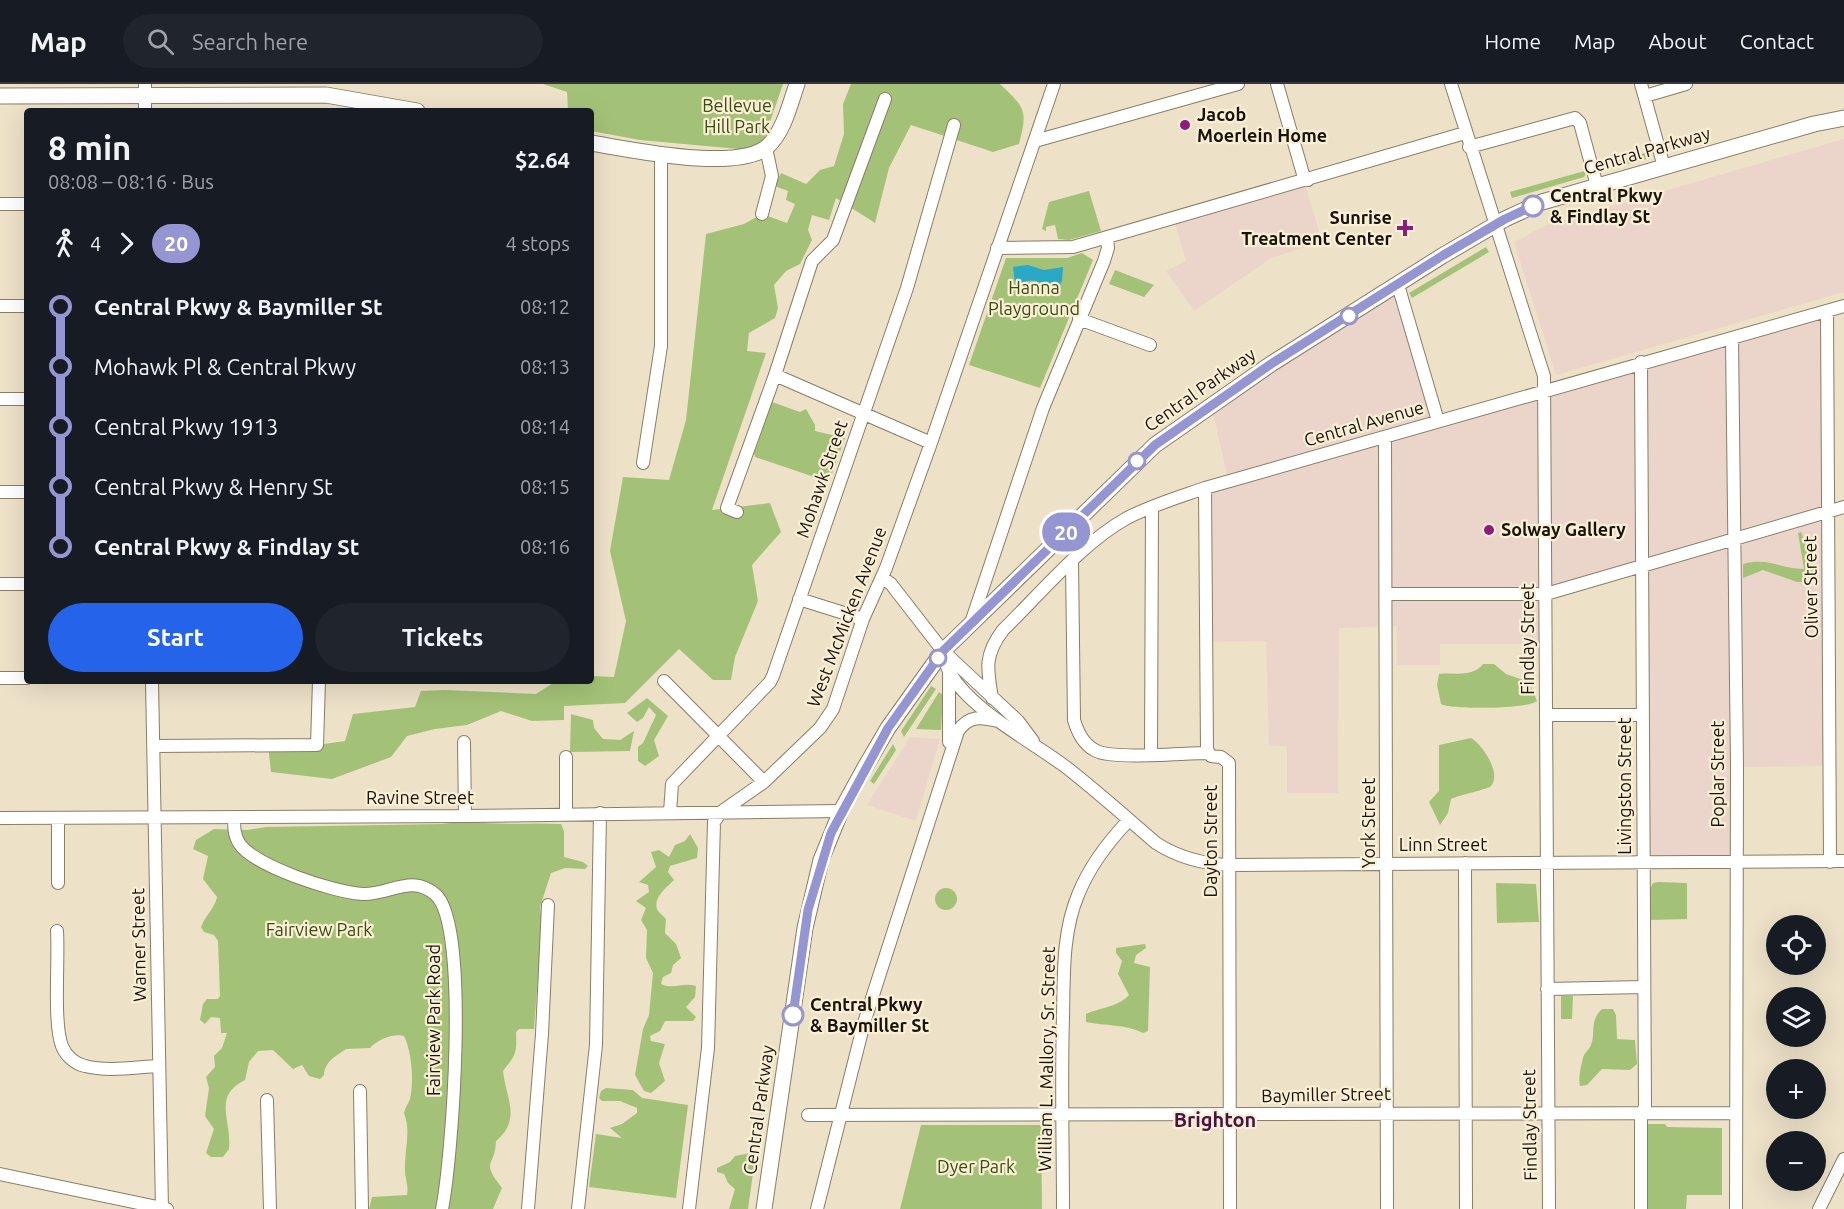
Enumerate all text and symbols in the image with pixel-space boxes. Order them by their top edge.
search box [123,14,543,68]
icon: search [144,25,177,58]
text: Map [30,26,87,57]
text: Search here [192,29,308,54]
text: Home [1484,29,1541,53]
text: Map [1574,29,1615,53]
text: About [1648,29,1707,53]
text: Contact [1740,29,1814,53]
park label: Bellevue Hill Park [702,95,772,136]
place label: Jacob Moerlein Home [1197,104,1327,145]
marker: Jacob Moerlein Home [1178,118,1192,132]
street label: Central Parkway [1581,122,1713,178]
text: 8 min [48,129,131,166]
text: $2.64 [515,147,570,172]
text: 08:08 – 08:16 · Bus [48,170,214,193]
place label: Central Pkwy & Findlay St [1550,185,1663,226]
marker: Central Pkwy & Findlay St [1522,195,1544,217]
place label: Sunrise Treatment Center [1241,207,1393,248]
marker: Sunrise Treatment Center [1396,219,1414,237]
icon: walk [48,227,81,260]
icon: forward [110,227,143,260]
text: 20 [164,231,188,255]
text: 4 [90,232,101,255]
text: 4 stops [506,232,570,255]
park label: Hanna Playground [988,277,1080,318]
text: Central Pkwy & Baymiller St [94,294,382,319]
text: 08:12 [520,295,570,318]
unlabelled marker [1340,307,1358,325]
street label: Central Parkway [1140,343,1259,435]
text: Mohawk Pl & Central Pkwy [94,354,356,379]
text: 08:13 [520,355,570,378]
street label: Central Avenue [1301,396,1426,450]
text: Central Pkwy 1913 [94,414,278,439]
text: 08:14 [520,415,570,438]
street label: Mohawk Street [792,417,851,540]
unlabelled marker [1128,452,1146,470]
text: Central Pkwy & Henry St [94,474,333,499]
text: 08:15 [520,475,570,498]
line badge: 20 [1039,512,1093,552]
place label: Solway Gallery [1501,519,1626,539]
text: 20 [1054,520,1078,544]
marker: Solway Gallery [1482,523,1496,537]
street label: West McMicken Avenue [802,524,890,710]
text: Central Pkwy & Findlay St [94,534,359,559]
text: 08:16 [520,535,570,558]
street label: Oliver Street [1799,535,1821,639]
street label: Findlay Street [1517,583,1537,695]
button: Start [48,603,303,672]
button: Tickets [315,603,570,672]
unlabelled marker [929,649,947,667]
street label: Livingston Street [1614,717,1634,855]
street label: Poplar Street [1707,721,1727,827]
street label: York Street [1358,778,1378,868]
street label: Dayton Street [1200,785,1220,897]
street label: Ravine Street [366,787,474,807]
street label: Linn Street [1399,834,1487,854]
street label: Warner Street [127,888,149,1002]
map controls [1766,915,1826,1191]
button: locate [1766,915,1826,975]
park label: Fairview Park [266,919,372,939]
street label: Fairview Park Road [423,944,443,1096]
street label: William L. Mallory, Sr. Street [1034,946,1058,1172]
button: layers [1766,987,1826,1047]
place label: Central Pkwy & Baymiller St [810,994,929,1035]
marker: Central Pkwy & Baymiller St [782,1004,804,1026]
street label: Central Parkway [739,1043,777,1176]
button: + [1766,1059,1826,1119]
street label: Findlay Street [1518,1069,1540,1181]
street label: Baymiller Street [1261,1083,1391,1105]
district label: Brighton [1174,1108,1256,1131]
button: − [1766,1131,1826,1191]
park label: Dyer Park [937,1156,1015,1176]

